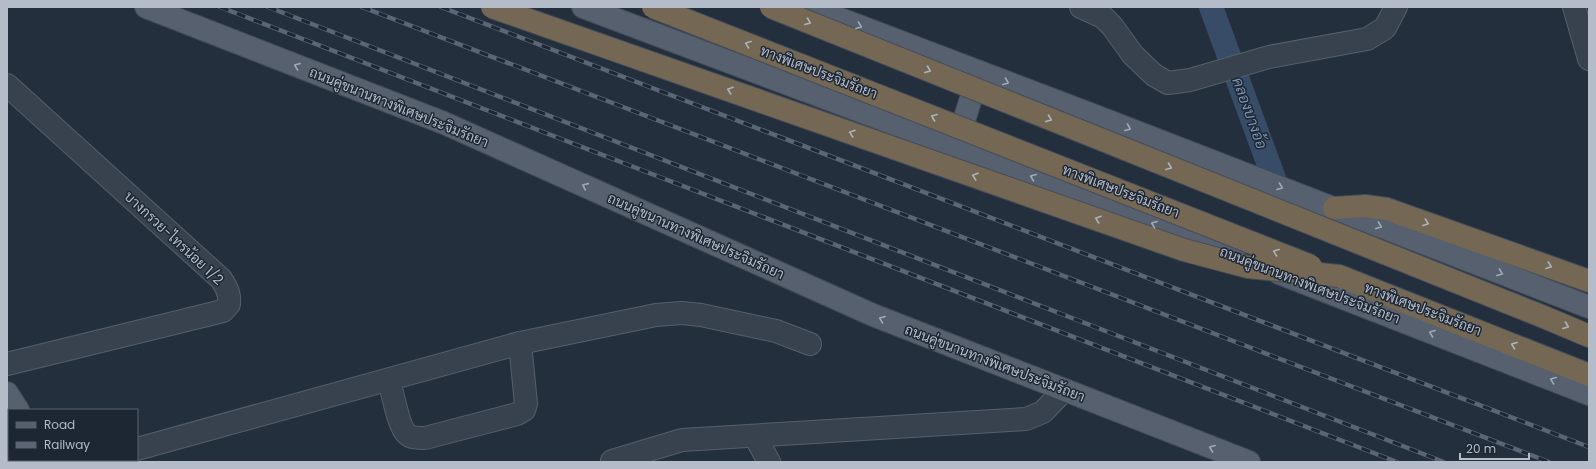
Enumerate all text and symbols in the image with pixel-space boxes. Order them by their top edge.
one-way arrow [804,17,811,25]
one-way arrow [855,21,862,29]
street label: ทางพิเศษประจิมรัถยา [757,40,881,104]
one-way arrow [744,41,751,49]
one-way arrow [294,62,301,70]
street label: ถนนคู่ขนานทางพิเศษประจิมรัถยา [306,62,492,152]
one-way arrow [924,65,932,73]
water label: คลองบางอ้อ [1227,74,1273,152]
one-way arrow [1003,78,1010,86]
one-way arrow [726,86,733,95]
one-way arrow [930,114,937,122]
one-way arrow [1045,114,1052,122]
one-way arrow [1124,124,1131,132]
one-way arrow [849,129,856,138]
street label: ทางพิเศษประจิมรัถยา [1059,159,1183,223]
one-way arrow [1165,162,1173,170]
one-way arrow [972,172,979,181]
one-way arrow [1029,173,1036,181]
one-way arrow [581,183,589,191]
one-way arrow [1276,183,1283,191]
street label: บางกรวย-ไทรน้อย 1/2 [120,187,228,289]
street label: ถนนคู่ขนานทางพิเศษประจิมรัถยา [604,188,788,284]
one-way arrow [1094,215,1101,224]
one-way arrow [1423,218,1430,227]
one-way arrow [1150,221,1157,229]
one-way arrow [1376,221,1383,229]
street label: ถนนคู่ขนานทางพิเศษประจิมรัถยา [1217,241,1403,329]
one-way arrow [1273,248,1280,256]
one-way arrow [1545,262,1552,270]
one-way arrow [1497,268,1504,276]
street label: ทางพิเศษประจิมรัถยา [1361,277,1485,341]
one-way arrow [879,316,886,324]
street label: ถนนคู่ขนานทางพิเศษประจิมรัถยา [902,319,1088,407]
one-way arrow [1563,322,1570,330]
one-way arrow [1428,329,1435,337]
one-way arrow [1510,342,1518,350]
one-way arrow [1549,376,1556,384]
legend [8,409,138,461]
text: Road [44,416,75,433]
scale bar [1460,435,1529,461]
text: Railway [44,436,90,453]
text: 20 m [1466,440,1496,457]
one-way arrow [1209,444,1216,452]

